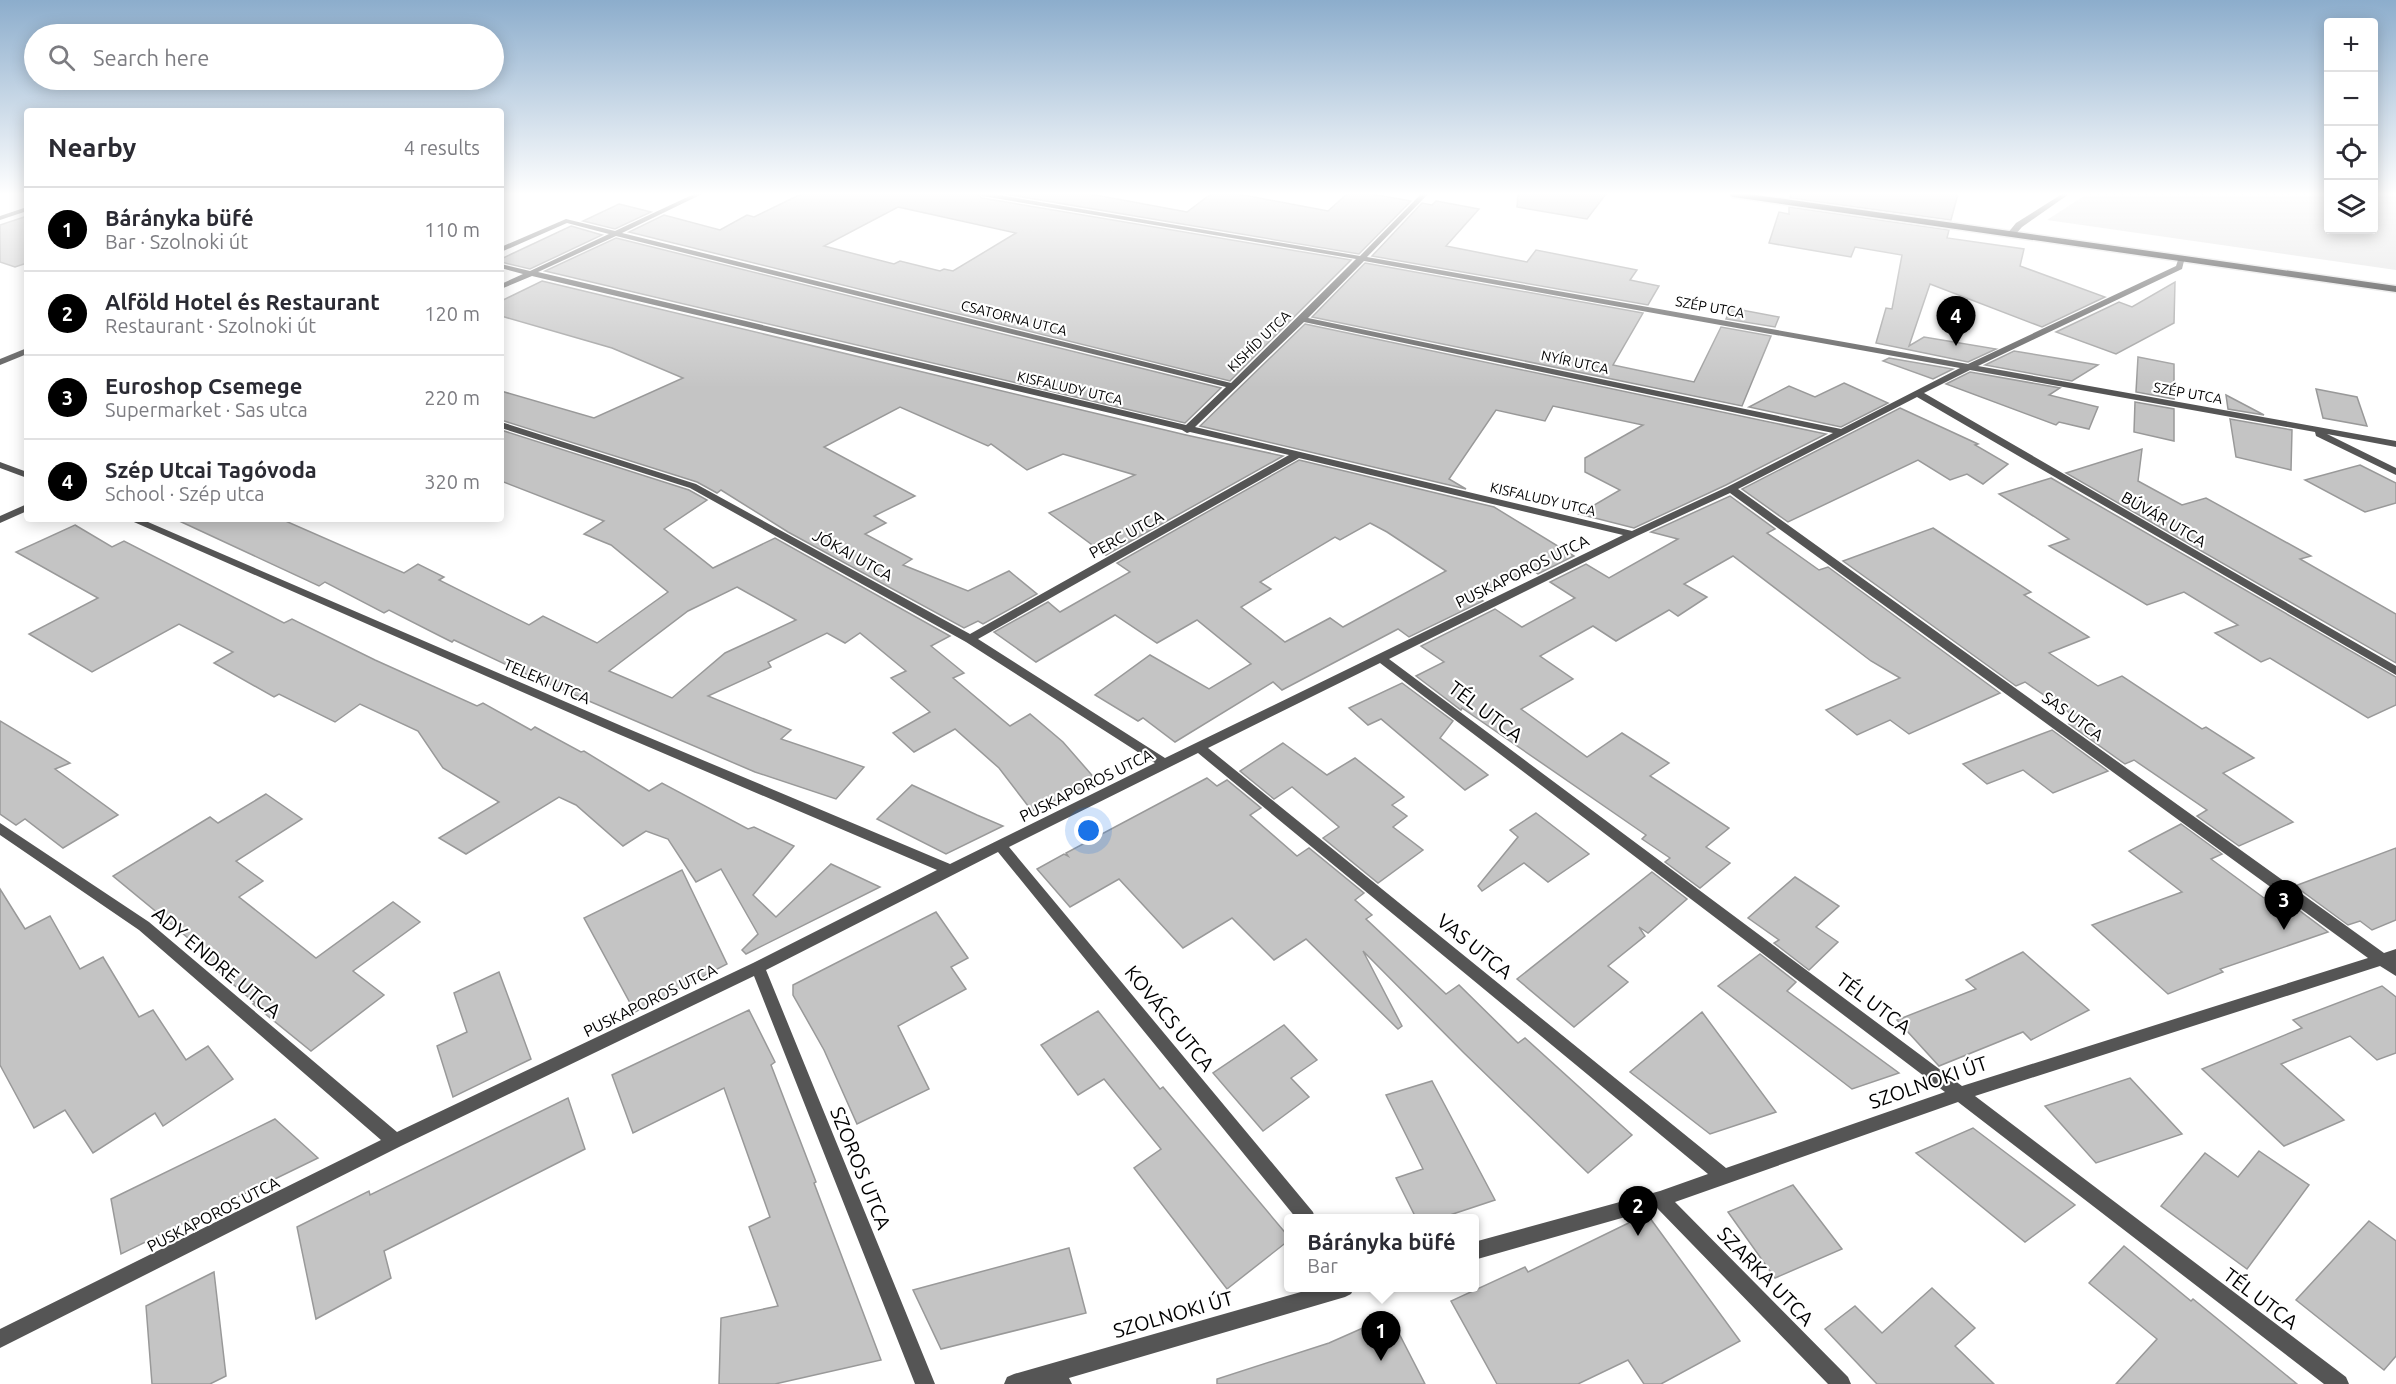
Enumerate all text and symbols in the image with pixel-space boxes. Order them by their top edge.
map controls [2324,18,2378,234]
button: + [2324,18,2378,72]
search box [24,24,504,90]
icon: search [45,41,78,74]
text: Search here [93,45,209,70]
button: − [2324,72,2378,126]
button: locate [2324,126,2378,180]
text: Nearby [48,133,136,162]
text: 4 results [404,136,480,159]
button: layers [2324,180,2378,234]
text: Bárányka büfé [105,205,254,230]
text: 1 [62,218,73,241]
text: 110 m [424,218,480,241]
text: Bar · Szolnoki út [105,230,248,253]
text: Alföld Hotel és Restaurant [105,289,380,314]
street label: SZÉP UTCA [1674,292,1746,321]
pin: 4 [1936,296,1976,346]
street label: CSATORNA UTCA [959,297,1069,339]
text: 2 [62,302,73,325]
text: 120 m [424,302,480,325]
street label: KISHÍD UTCA [1224,306,1294,375]
text: Restaurant · Szolnoki út [105,314,316,337]
street label: NYÍR UTCA [1540,346,1610,377]
street label: KISFALUDY UTCA [1016,368,1124,408]
text: Euroshop Csemege [105,373,302,398]
street label: SZÉP UTCA [2152,378,2224,407]
text: 3 [62,386,73,409]
text: 220 m [424,386,480,409]
text: Supermarket · Sas utca [105,398,308,421]
text: Szép Utcai Tagóvoda [105,457,317,482]
text: 4 [62,470,73,493]
text: 320 m [424,470,480,493]
street label: KISFALUDY UTCA [1489,479,1597,519]
text: School · Szép utca [105,482,265,505]
street label: BÚVÁR UTCA [2119,486,2211,551]
street label: PERC UTCA [1086,506,1167,562]
street label: JÓKAI UTCA [810,525,897,585]
street label: PUSKAPOROS UTCA [1452,531,1592,611]
street label: TELEKI UTCA [501,655,594,708]
street label: TÉL UTCA [1444,676,1528,746]
street label: SAS UTCA [2039,688,2108,745]
street label: PUSKAPOROS UTCA [1016,745,1156,825]
your location [1074,816,1103,845]
pin: 3 [2264,880,2304,930]
street label: ADY ENDRE UTCA [148,902,286,1022]
street label: VAS UTCA [1433,909,1517,983]
street label: PUSKAPOROS UTCA [580,960,720,1040]
street label: KOVÁCS UTCA [1120,961,1220,1075]
street label: TÉL UTCA [1832,968,1916,1038]
street label: SZOLNOKI ÚT [1866,1051,1990,1113]
street label: SZOROS UTCA [826,1103,896,1233]
street label: PUSKAPOROS UTCA [144,1173,283,1255]
pin: 2 [1618,1186,1658,1236]
popup [1284,1214,1479,1292]
street label: SZARKA UTCA [1713,1222,1819,1330]
text: Bárányka büfé [1307,1229,1456,1254]
text: Bar [1307,1254,1338,1277]
street label: TÉL UTCA [2219,1263,2303,1333]
street label: SZOLNOKI ÚT [1110,1286,1236,1342]
pin: 1 [1362,1312,1400,1361]

